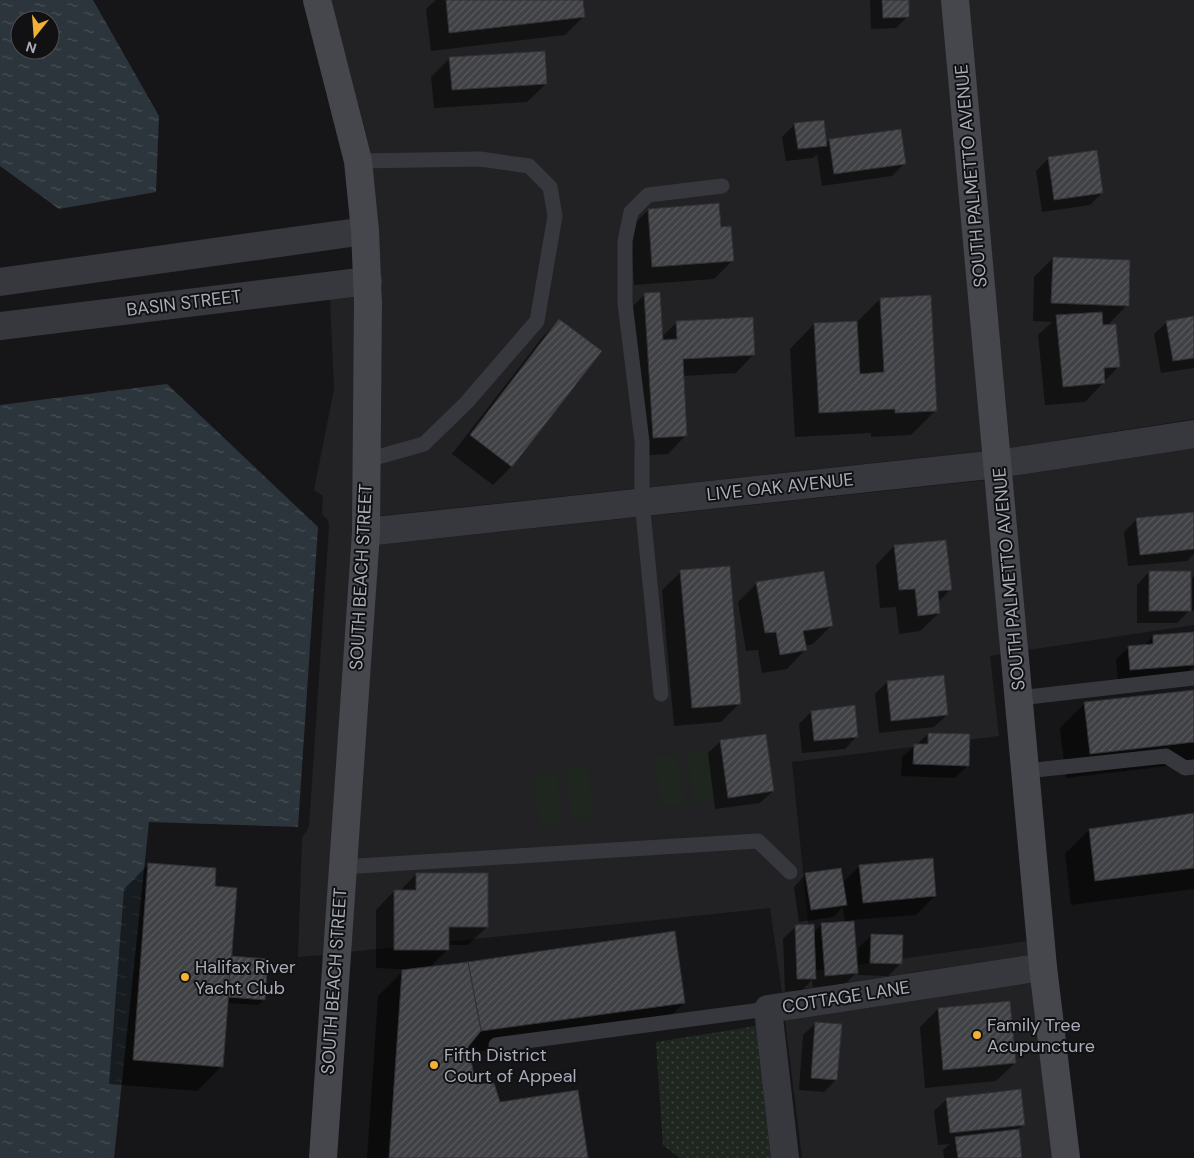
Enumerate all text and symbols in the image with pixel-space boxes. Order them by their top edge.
north arrow [10,10,60,60]
text: N [24,37,39,58]
street label: SOUTH PALMETTO AVENUE [949,63,993,289]
street label: BASIN STREET [125,284,243,322]
street label: SOUTH PALMETTO AVENUE [987,466,1031,692]
street label: LIVE OAK AVENUE [705,467,855,507]
street label: SOUTH BEACH STREET [344,483,378,671]
street label: SOUTH BEACH STREET [316,887,352,1075]
place label: Halifax River Yacht Club [195,955,296,1000]
marker: Halifax River Yacht Club [179,971,191,983]
street label: COTTAGE LANE [780,975,912,1019]
place label: Family Tree Acupuncture [987,1013,1095,1058]
marker: Family Tree Acupuncture [971,1029,983,1041]
place label: Fifth District Court of Appeal [444,1043,577,1088]
marker: Fifth District Court of Appeal [428,1059,440,1071]

